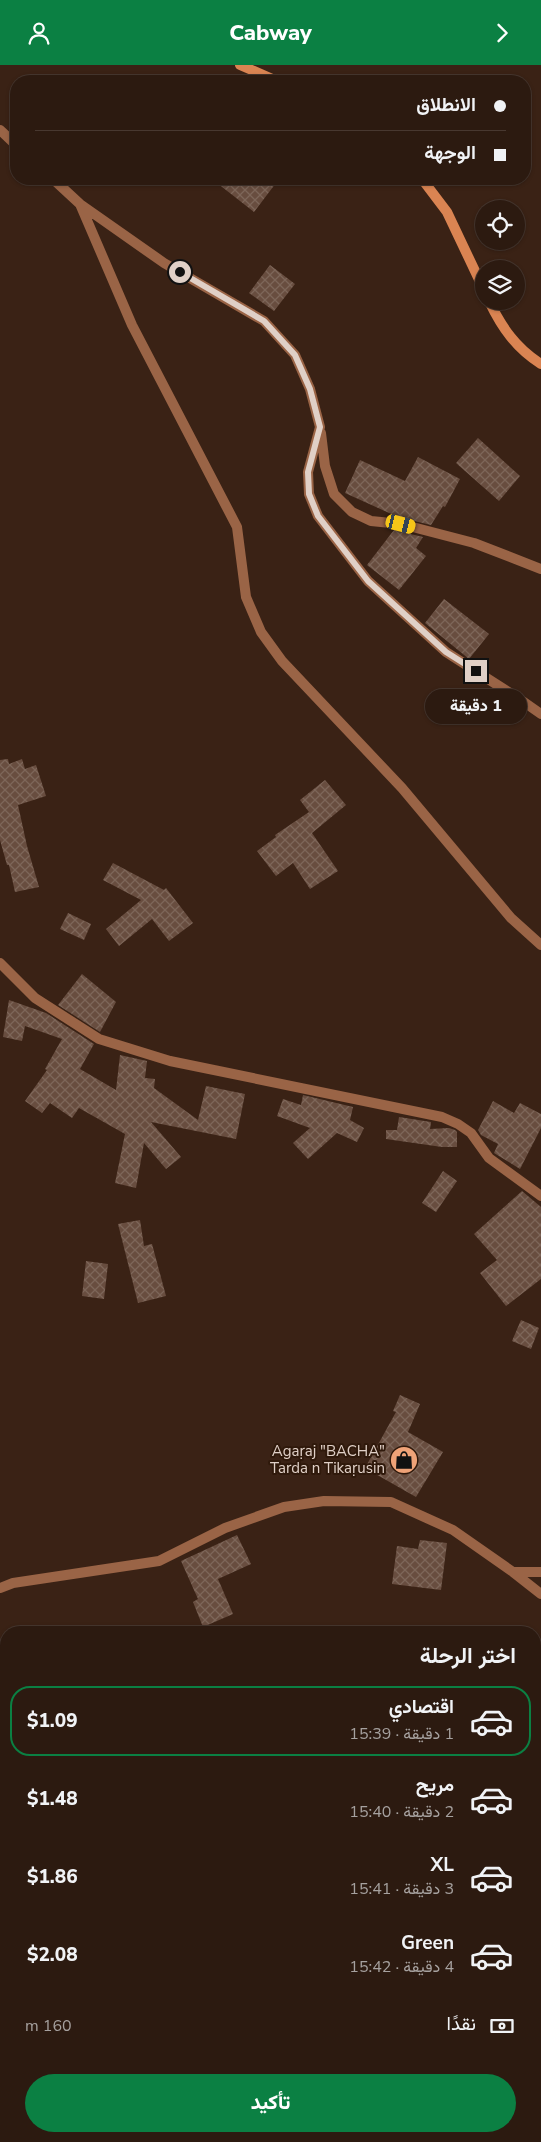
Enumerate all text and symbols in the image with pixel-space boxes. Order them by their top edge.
text: Cabway [229,18,312,48]
icon: person [25,19,53,47]
icon: forward [488,19,516,47]
text: الانطلاق [416,92,476,118]
text: الوجهة [424,140,476,166]
map controls [475,200,525,310]
button: locate [475,200,525,250]
button: layers [475,260,525,310]
route start [169,261,191,283]
car [384,513,417,535]
route end [465,660,487,682]
callout: 1 دقيقة [425,689,527,723]
text: 1 دقيقة [450,695,502,717]
place label: Agaṛaj "BACHA" Tarda n Tikaṛusin [270,1441,385,1478]
shop icon: Agaṛaj "BACHA" Tarda n Tikaṛusin [389,1445,419,1475]
text: اختر الرحلة [420,1641,516,1671]
text: اقتصادي [389,1694,454,1720]
icon: car [469,1699,514,1744]
text: $1.09 [27,1708,78,1734]
text: 1 دقيقة · 15:39 [349,1723,454,1745]
text: مريح [416,1772,454,1798]
icon: car [469,1777,514,1822]
text: $1.48 [27,1786,78,1812]
text: 2 دقيقة · 15:40 [349,1801,454,1823]
text: XL [431,1852,454,1878]
icon: car [469,1855,514,1900]
text: $1.86 [27,1864,78,1890]
text: 3 دقيقة · 15:41 [349,1878,454,1900]
text: Green [401,1930,454,1956]
icon: car [469,1933,514,1978]
text: $2.08 [27,1942,78,1968]
text: 4 دقيقة · 15:42 [349,1956,454,1978]
text: نقدًا [447,2011,476,2037]
icon: cash [488,2012,516,2040]
text: 160 m [25,2015,72,2037]
button: تأكيد [25,2074,516,2132]

